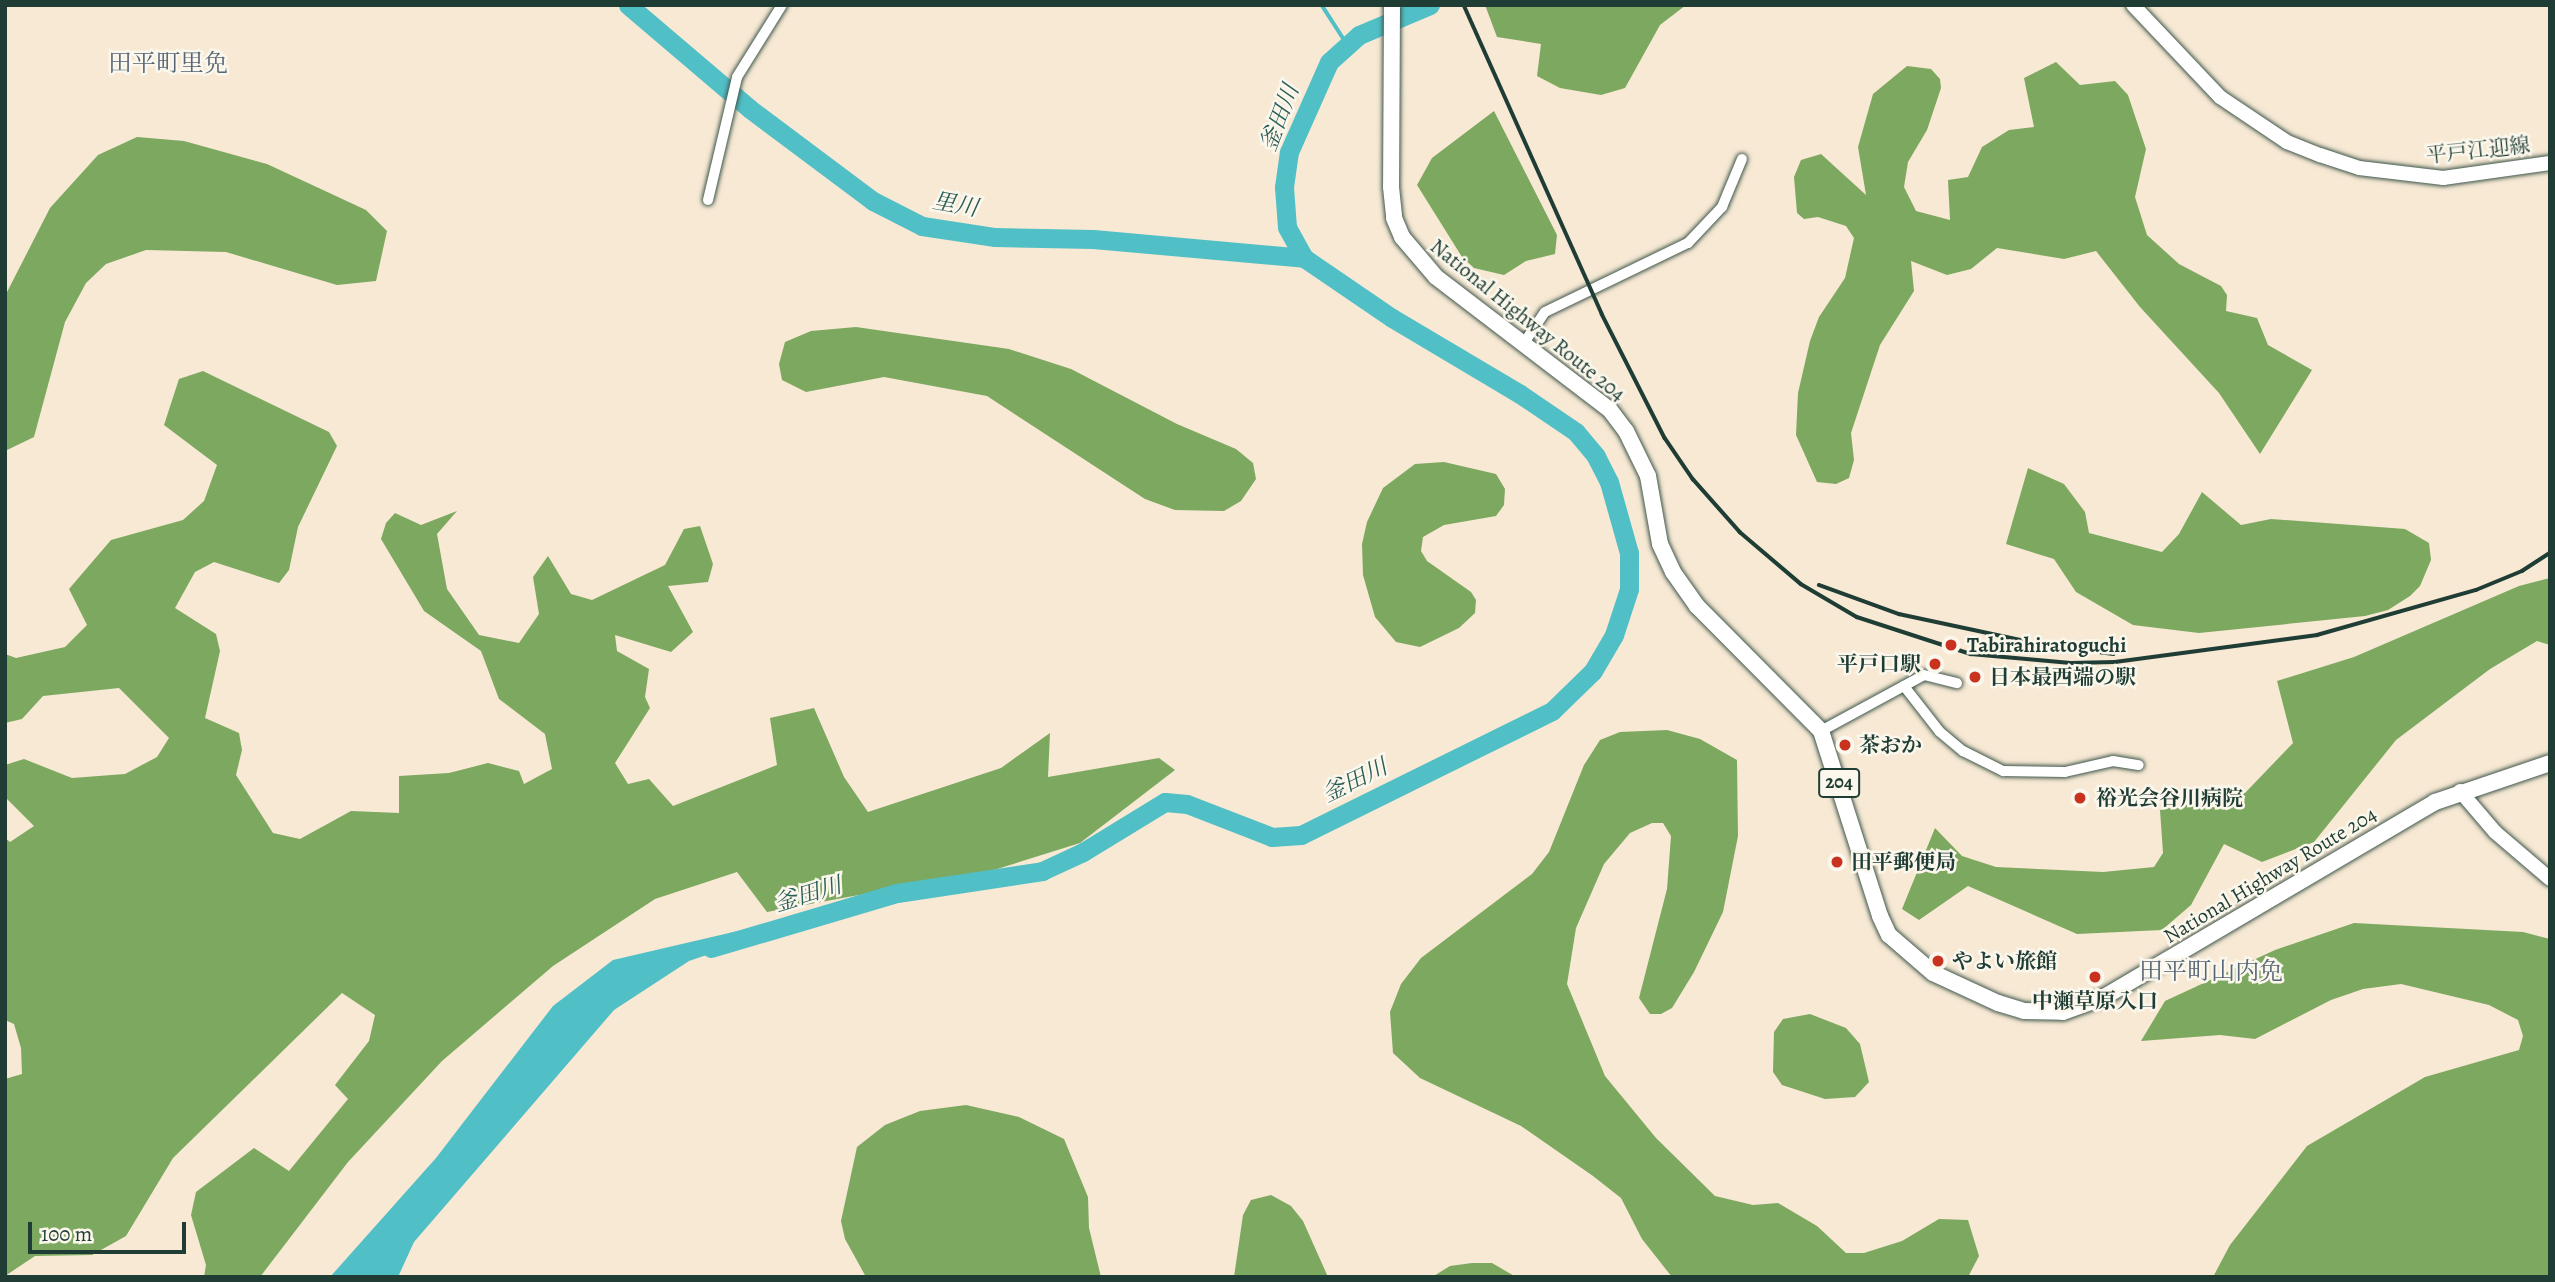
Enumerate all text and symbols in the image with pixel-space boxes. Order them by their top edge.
district label: 田平町里免 [108,50,228,78]
water label: 釜田川 [1255,81,1305,155]
street label: 平戸江迎線 [2424,132,2532,168]
water label: 里川 [930,187,980,223]
street label: National Highway Route 204 [1425,233,1631,407]
place label: Tabirahiratoguchi [1967,632,2126,658]
marker: Tabirahiratoguchi [1941,635,1961,655]
place label: 平戸口駅 [1837,651,1921,677]
marker: 平戸口駅 [1927,656,1943,672]
place label: 日本最西端の駅 [1989,664,2136,690]
marker: 日本最西端の駅 [1967,669,1983,685]
place label: 茶おか [1859,732,1922,758]
marker: 茶おか [1837,737,1853,753]
water label: 釜田川 [1318,753,1392,809]
road number: 204 [1818,768,1860,798]
place label: 裕光会谷川病院 [2096,785,2243,811]
marker: 裕光会谷川病院 [2070,788,2090,808]
street label: National Highway Route 204 [2159,801,2381,949]
place label: 田平郵便局 [1851,849,1956,875]
marker: 田平郵便局 [1829,854,1845,870]
water label: 釜田川 [771,872,845,918]
place label: やよい旅館 [1952,948,2057,974]
marker: やよい旅館 [1930,953,1946,969]
district label: 田平町山内免 [2139,958,2283,986]
marker: 中瀬草原入口 [2087,969,2103,985]
place label: 中瀬草原入口 [2032,988,2158,1014]
scale bar [32,1208,189,1252]
text: 100 m [41,1220,92,1248]

